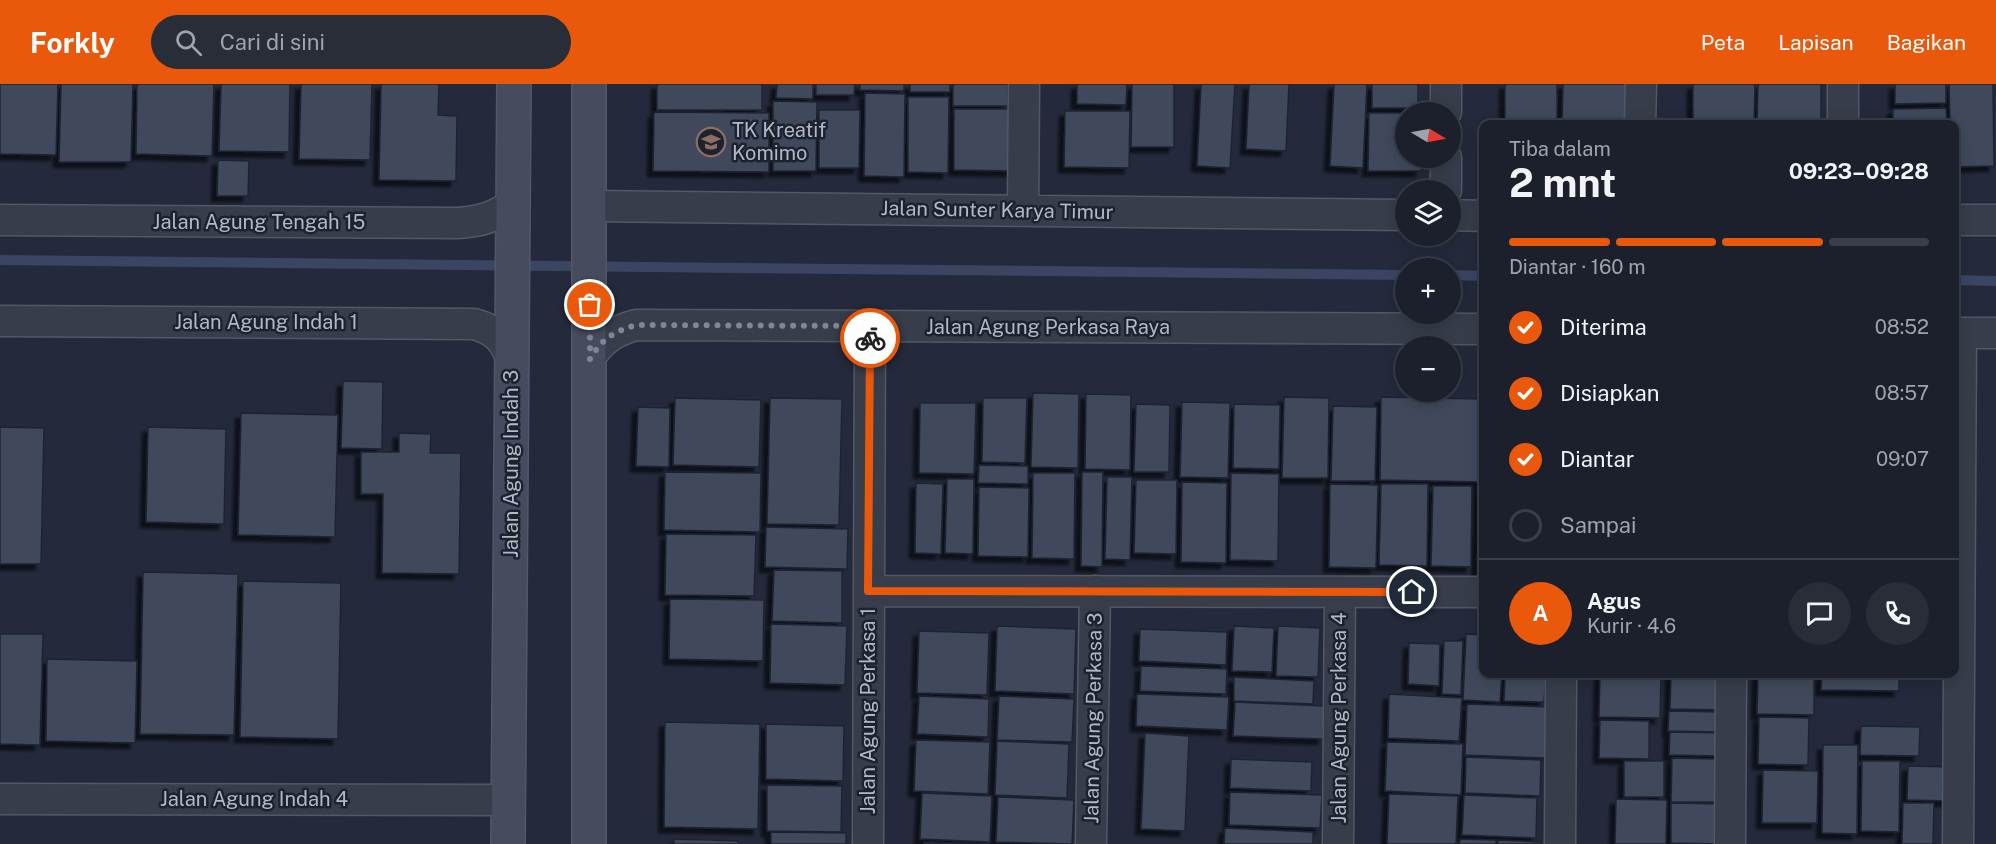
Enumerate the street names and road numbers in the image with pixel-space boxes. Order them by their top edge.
street label: Jalan Sunter Karya Timur [880,196,1114,224]
street label: Jalan Agung Tengah 15 [153,210,365,234]
street label: Jalan Agung Indah 1 [174,310,358,334]
street label: Jalan Agung Perkasa Raya [926,315,1170,339]
street label: Jalan Agung Indah 3 [499,370,523,558]
street label: Jalan Agung Perkasa 1 [856,608,880,814]
street label: Jalan Agung Perkasa 3 [1079,612,1107,824]
street label: Jalan Agung Perkasa 4 [1327,612,1351,824]
street label: Jalan Agung Indah 4 [160,787,348,811]

